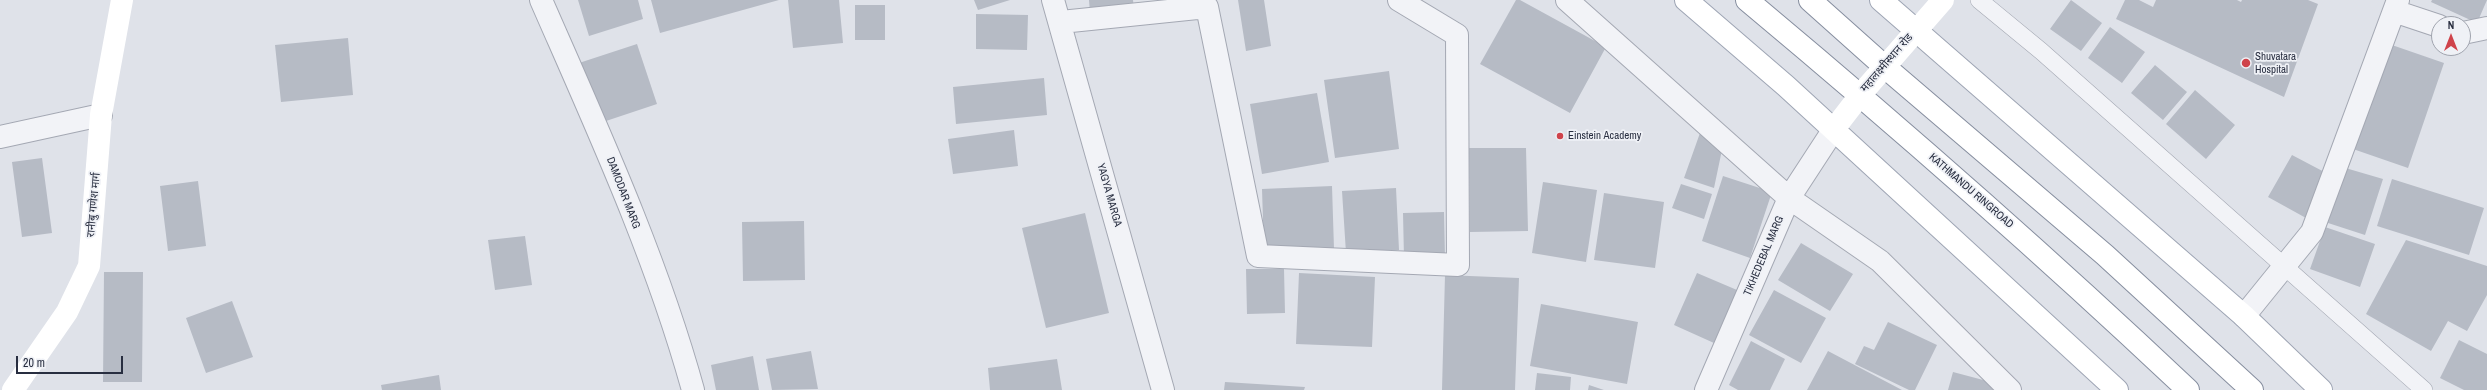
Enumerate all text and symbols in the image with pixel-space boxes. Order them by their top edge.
north arrow [2431,16,2471,56]
text: N [2448,18,2454,32]
street label: महालक्ष्मीस्थान रोड [1858,31,1916,95]
place label: Shuvatara Hospital [2255,50,2296,76]
marker: Shuvatara Hospital [2240,57,2252,69]
place label: Einstein Academy [1568,129,1641,143]
marker: Einstein Academy [1555,131,1565,141]
street label: KATHMANDU RINGROAD [1926,151,2016,231]
street label: DAMODAR MARG [603,155,643,231]
street label: YAGYA MARGA [1094,162,1124,228]
street label: रानीबु गणेश मार्ग [85,172,103,238]
street label: TIKHEDEBAL MARG [1741,214,1787,298]
scale bar [18,348,125,374]
text: 20 m [23,355,45,371]

